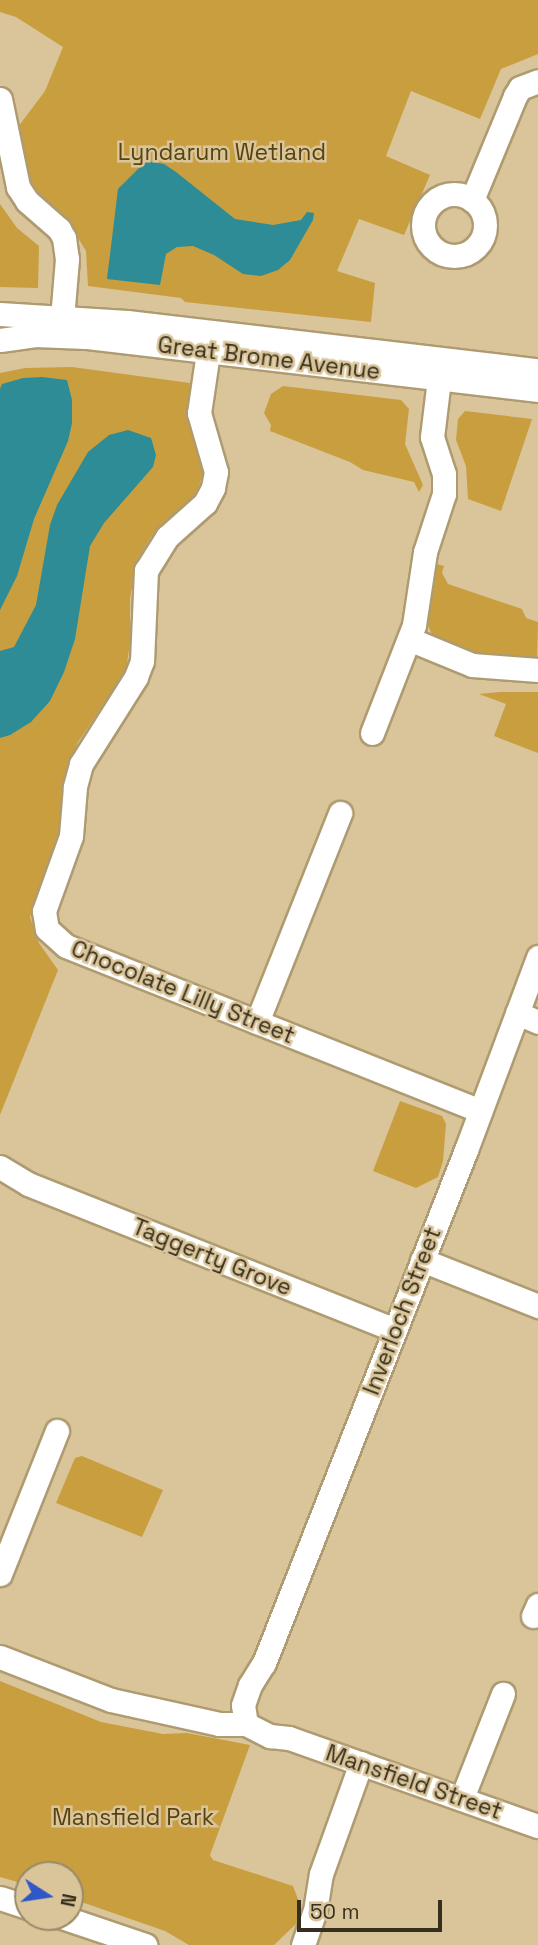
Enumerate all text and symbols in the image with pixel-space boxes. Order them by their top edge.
park label: Lyndarum Wetland [118,138,326,166]
street label: Great Brome Avenue [156,331,382,385]
street label: Chocolate Lilly Street [67,935,299,1049]
street label: Taggerty Grove [128,1212,296,1302]
street label: Inverloch Street [357,1223,447,1399]
street label: Mansfield Street [322,1739,506,1825]
park label: Mansfield Park [52,1803,214,1831]
north arrow [14,1861,84,1931]
scale bar [300,1885,445,1929]
text: N [55,1891,82,1909]
text: 50 m [310,1898,360,1925]

